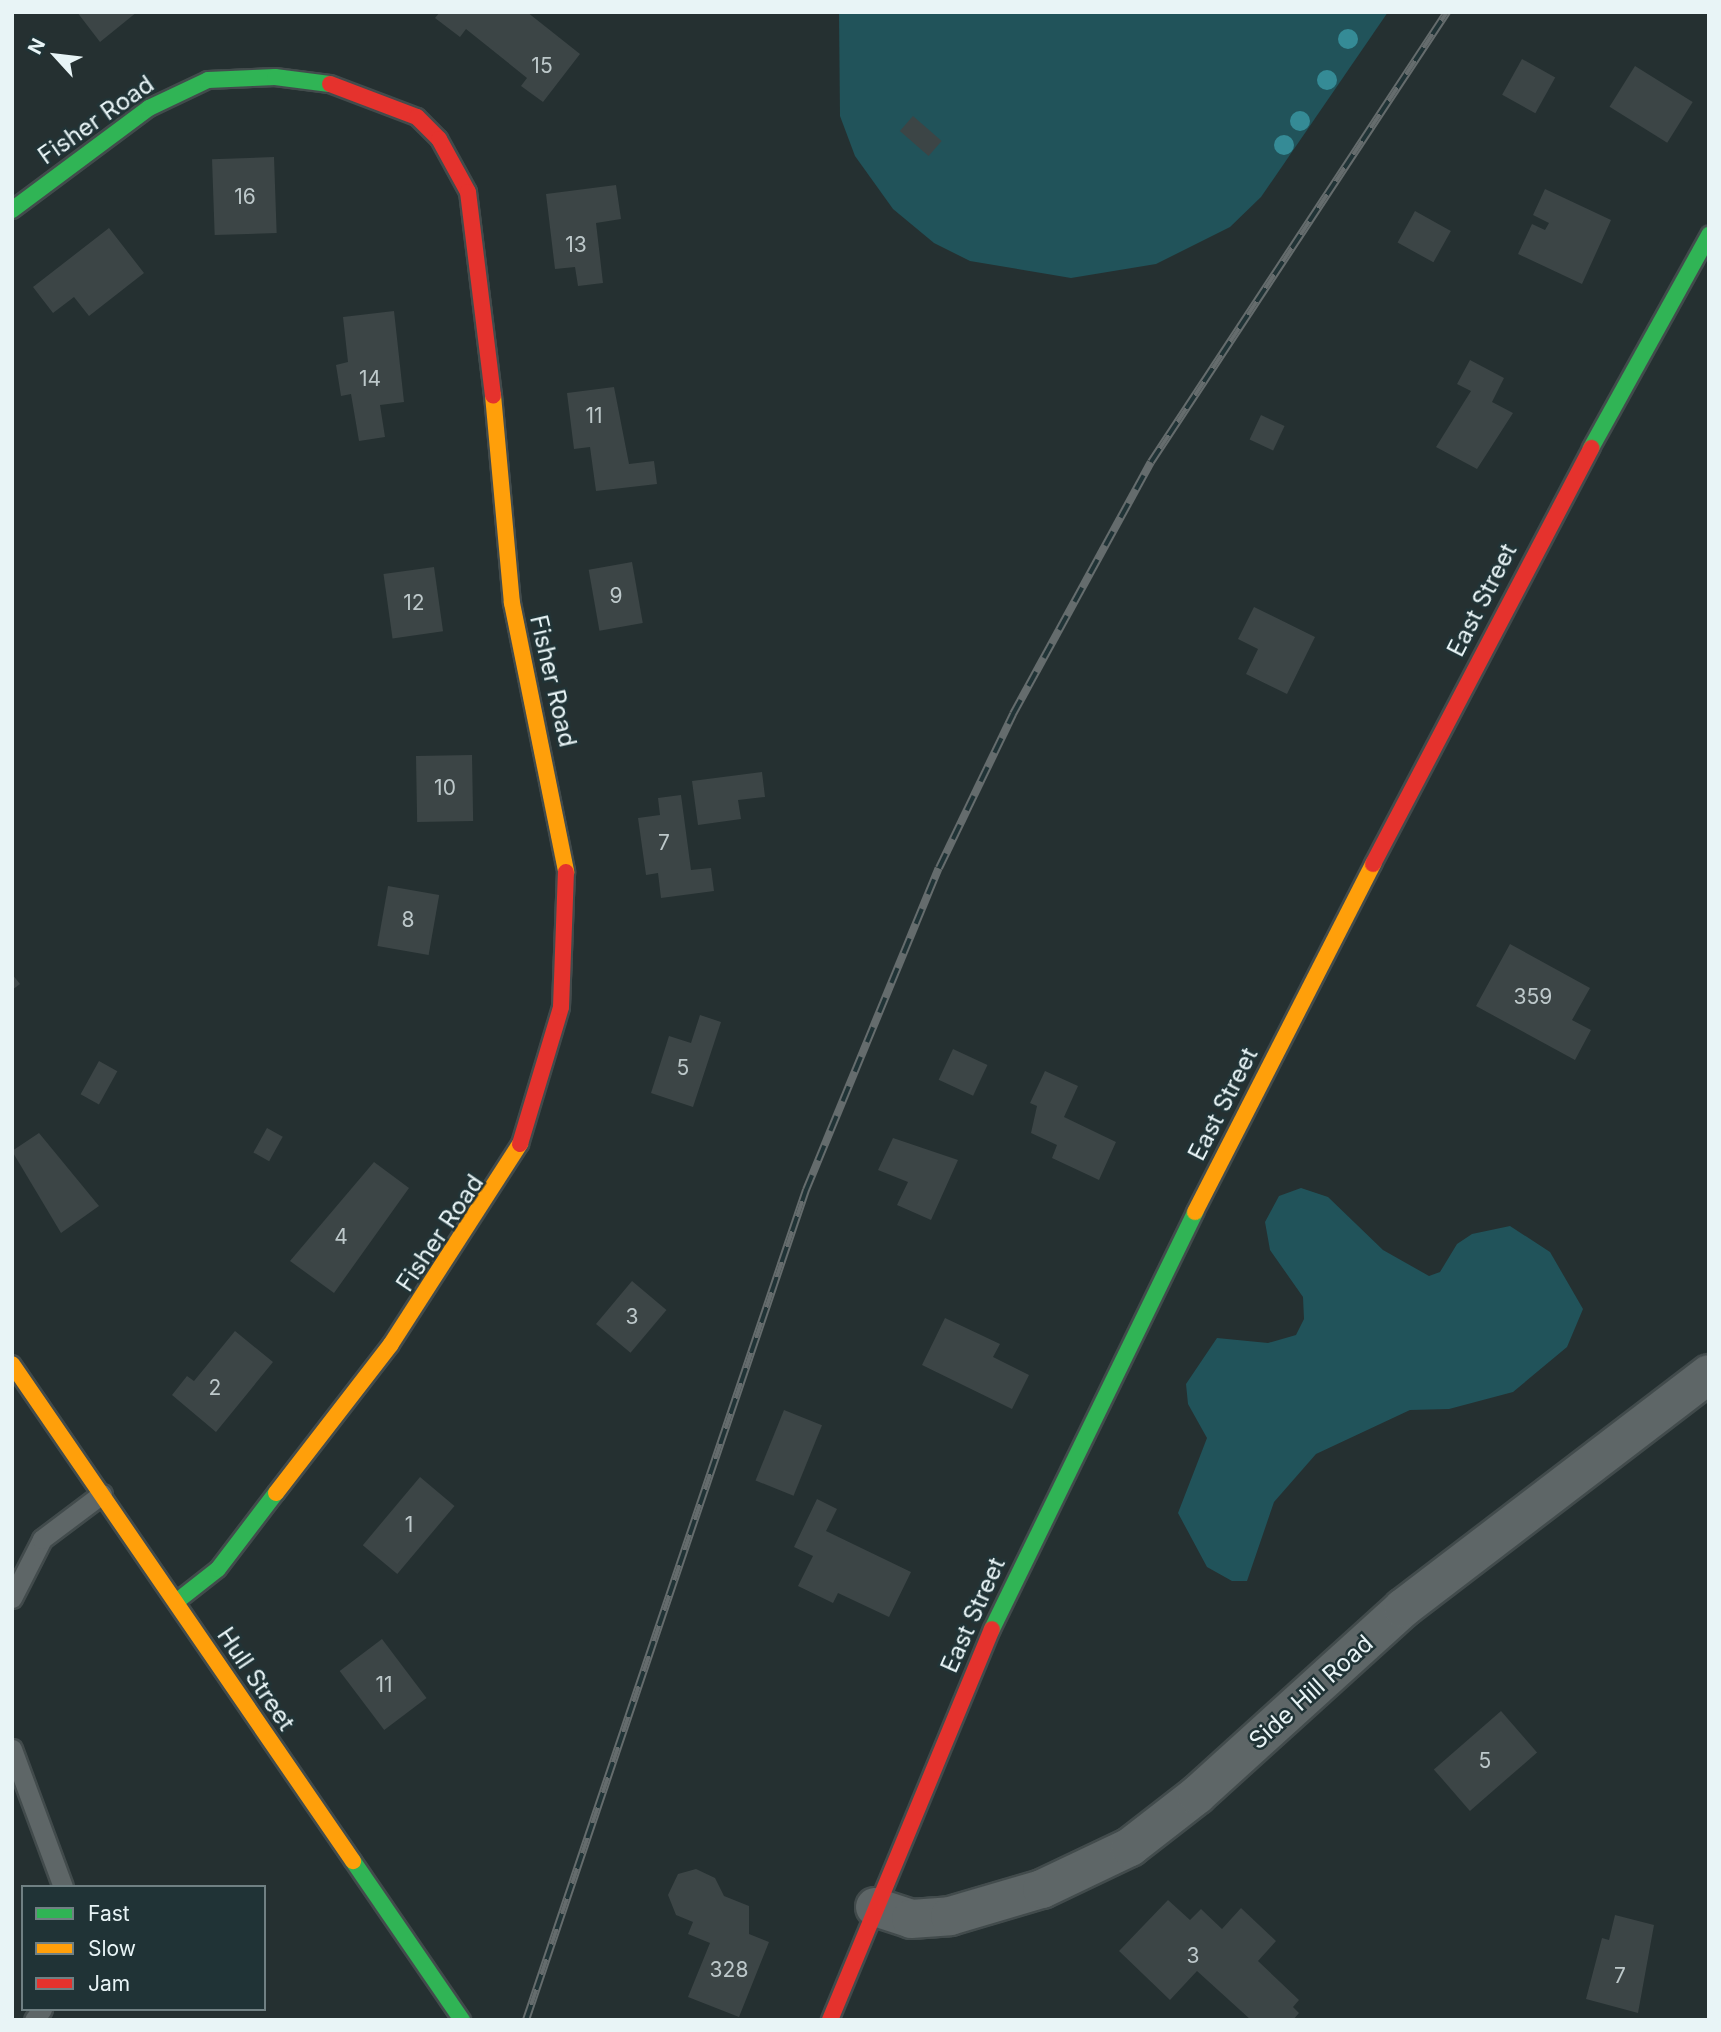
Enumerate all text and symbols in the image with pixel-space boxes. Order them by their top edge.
north arrow [21,21,91,91]
text: N [23,35,50,58]
house number: 15 [531,53,553,79]
street label: Fisher Road [33,70,159,170]
house number: 16 [234,184,256,210]
house number: 13 [565,232,587,258]
house number: 14 [359,366,381,392]
house number: 11 [585,403,603,429]
street label: East Street [1441,539,1523,661]
house number: 9 [609,583,623,609]
house number: 12 [403,590,425,616]
street label: Fisher Road [524,612,582,750]
house number: 10 [434,775,456,801]
house number: 7 [658,830,670,856]
house number: 8 [402,907,414,933]
house number: 359 [1514,984,1552,1010]
street label: East Street [1182,1043,1264,1165]
house number: 5 [677,1055,689,1081]
street label: Fisher Road [390,1169,490,1297]
house number: 4 [334,1224,348,1250]
house number: 3 [626,1304,638,1330]
house number: 2 [209,1375,221,1401]
house number: 1 [405,1512,413,1538]
street label: East Street [935,1553,1011,1677]
street label: Hull Street [211,1622,301,1736]
street label: Side Hill Road [1243,1629,1379,1755]
house number: 11 [375,1672,393,1698]
house number: 5 [1479,1748,1491,1774]
legend [21,1885,266,2011]
text: Fast [88,1901,130,1926]
text: Slow [88,1936,136,1961]
house number: 3 [1187,1943,1199,1969]
house number: 328 [710,1957,748,1983]
house number: 7 [1614,1963,1626,1989]
text: Jam [88,1971,130,1996]

